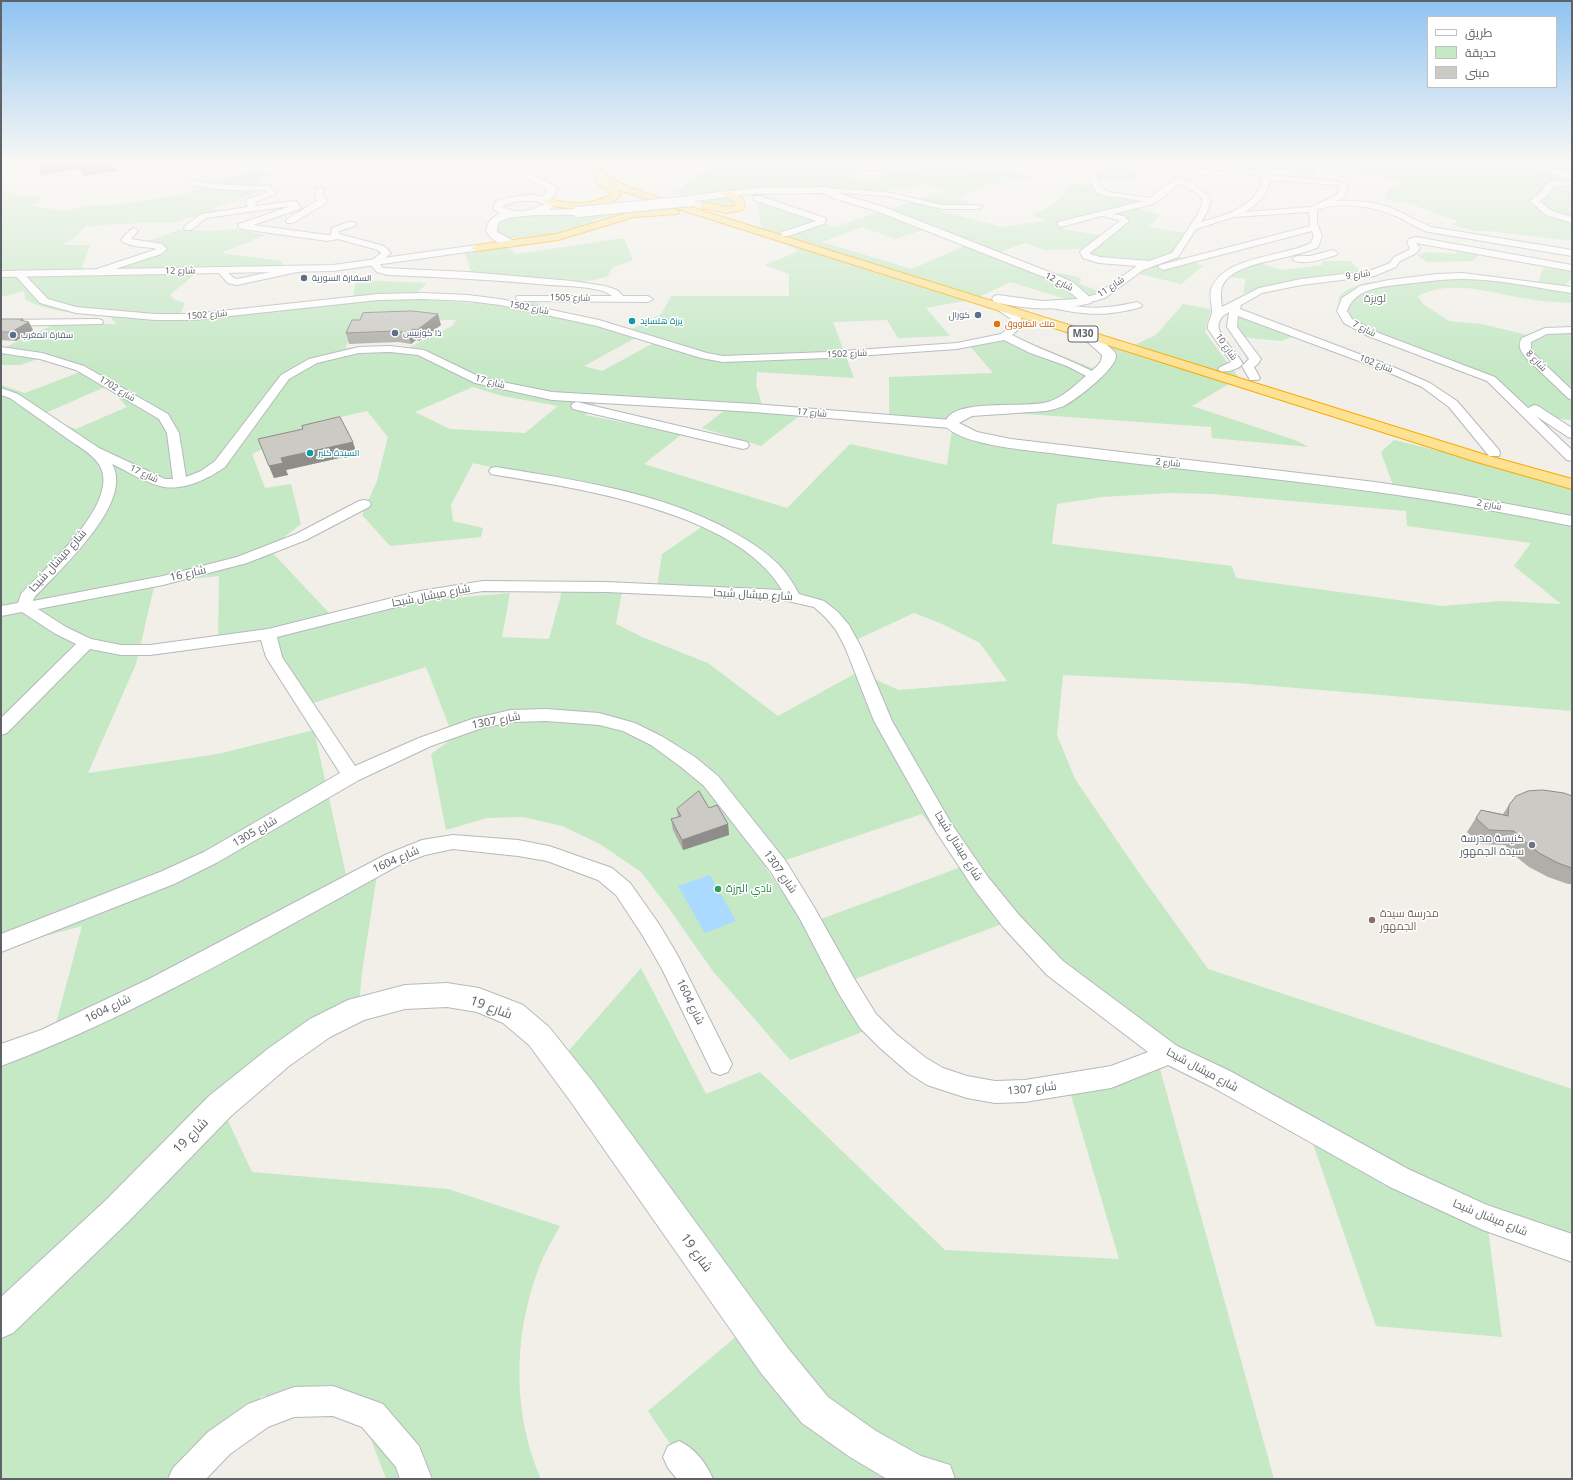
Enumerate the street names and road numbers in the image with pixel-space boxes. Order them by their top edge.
street label: شارع 12 [165,265,195,277]
street label: شارع 9 [1345,268,1371,282]
street label: شارع 12 [1043,270,1075,294]
street label: شارع 11 [1096,274,1126,300]
street label: شارع 1505 [550,292,590,304]
street label: شارع 1502 [508,299,550,317]
street label: شارع 1502 [186,308,228,322]
street label: شارع 7 [1350,319,1378,339]
road number: M30 [1068,326,1098,342]
street label: شارع 10 [1213,332,1239,362]
street label: شارع 1502 [827,348,867,360]
street label: شارع 8 [1523,348,1549,374]
street label: شارع 102 [1358,353,1394,375]
street label: شارع 17 [474,373,506,391]
street label: شارع 1702 [97,374,137,404]
street label: شارع 17 [797,406,827,420]
street label: شارع 2 [1155,456,1181,470]
street label: شارع 17 [128,463,160,485]
street label: شارع 2 [1476,497,1502,513]
street label: شارع ميشال شيحا [26,527,90,595]
street label: شارع 16 [169,563,207,585]
street label: شارع ميشال شيحا [391,582,471,610]
street label: شارع ميشال شيحا [713,586,793,604]
street label: شارع 1307 [471,710,521,732]
street label: شارع ميشال شيحا [931,809,985,883]
street label: شارع 1305 [230,814,280,850]
street label: شارع 1604 [371,844,421,876]
street label: شارع 1307 [760,848,800,896]
street label: شارع 1604 [673,977,707,1027]
street label: شارع 1604 [83,992,133,1026]
street label: شارع 19 [468,993,514,1023]
street label: شارع ميشال شيحا [1164,1045,1240,1095]
street label: شارع 1307 [1007,1080,1057,1098]
street label: شارع 19 [170,1115,212,1157]
street label: شارع ميشال شيحا [1451,1197,1529,1239]
street label: شارع 19 [677,1231,715,1275]

